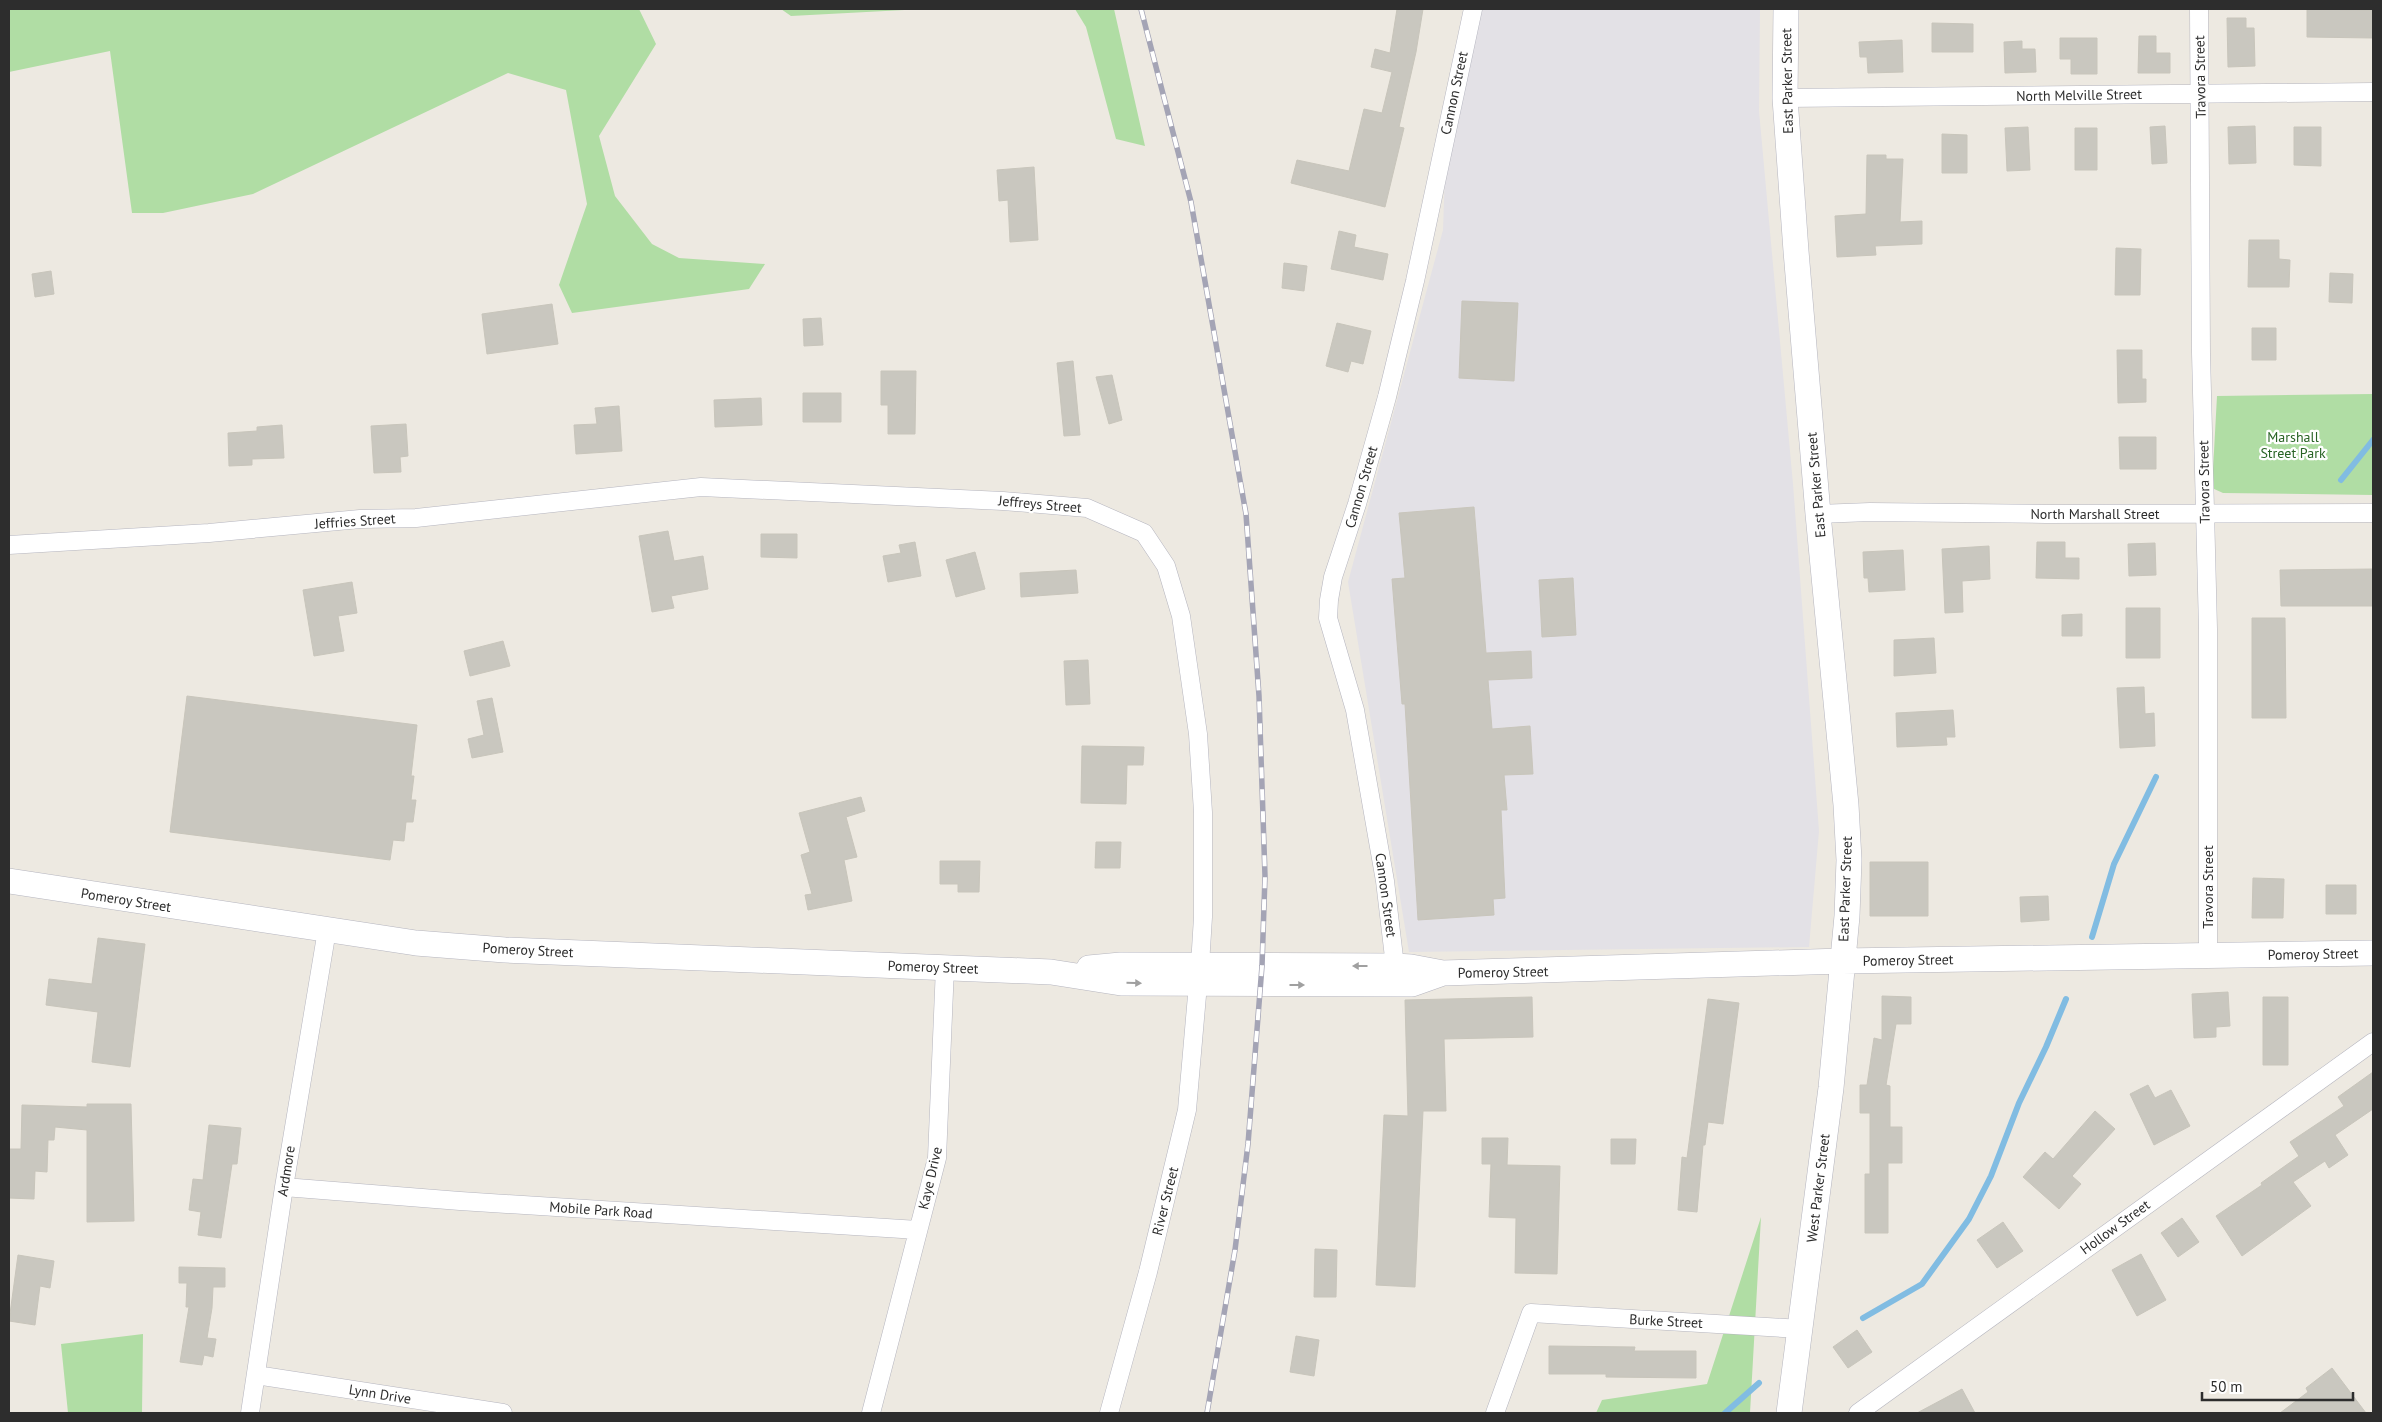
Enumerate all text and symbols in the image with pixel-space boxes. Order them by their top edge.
street label: East Parker Street [1777,28,1797,134]
street label: Travora Street [2190,35,2210,119]
street label: Cannon Street [1436,49,1472,136]
street label: North Melville Street [2016,85,2142,105]
park label: Marshall Street Park [2260,428,2326,462]
street label: East Parker Street [1802,431,1830,538]
street label: Travora Street [2194,440,2214,524]
street label: Cannon Street [1341,444,1381,530]
street label: Jeffreys Street [997,491,1083,517]
street label: North Marshall Street [2030,505,2160,523]
street label: Jeffries Street [313,509,396,533]
street label: East Parker Street [1834,836,1856,942]
street label: Travora Street [2199,845,2217,929]
street label: Cannon Street [1371,852,1401,938]
street label: Pomeroy Street [80,884,173,916]
street label: Pomeroy Street [482,939,574,961]
street label: Pomeroy Street [2267,944,2359,964]
street label: Pomeroy Street [1862,950,1954,970]
street label: Pomeroy Street [887,956,979,978]
one-way arrow [1352,962,1368,970]
street label: Pomeroy Street [1457,962,1549,982]
one-way arrow [1127,979,1143,987]
one-way arrow [1289,981,1305,989]
street label: West Parker Street [1802,1132,1834,1243]
street label: Ardmore [273,1144,299,1198]
street label: Kaye Drive [914,1145,946,1211]
street label: River Street [1148,1165,1182,1237]
street label: Hollow Street [2077,1196,2154,1258]
street label: Mobile Park Road [549,1197,653,1223]
street label: Burke Street [1629,1310,1703,1332]
scale bar [2202,1370,2353,1402]
text: 50 m [2210,1377,2243,1396]
street label: Lynn Drive [348,1380,412,1408]

